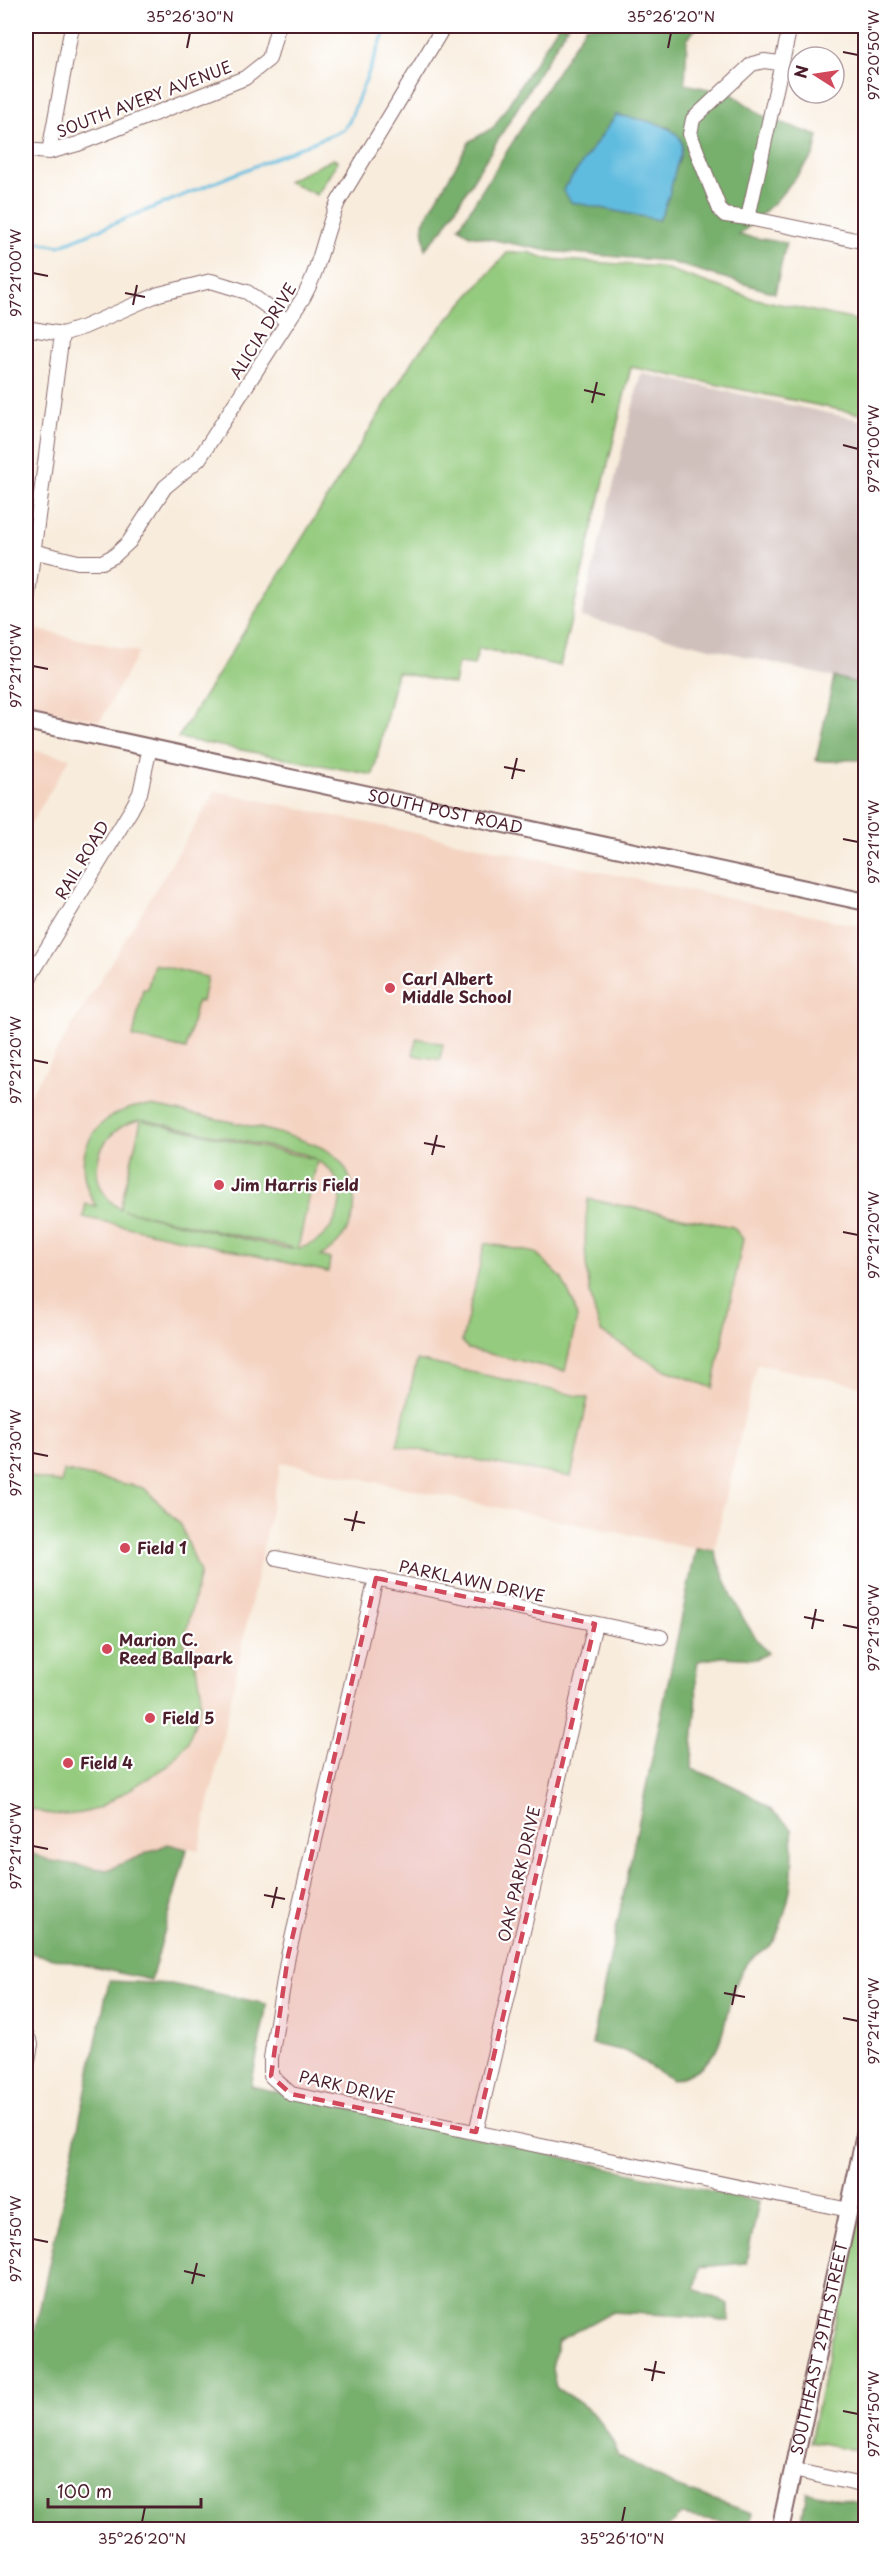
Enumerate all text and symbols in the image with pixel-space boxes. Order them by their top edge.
text: 35°26'30"N [146,4,234,27]
text: 35°26'20"N [627,4,715,27]
text: 97°20'50"W [861,9,884,100]
north arrow [786,45,846,105]
street label: SOUTH AVERY AVENUE [53,54,235,143]
text: N [787,63,813,80]
text: 97°21'00"W [3,228,26,317]
street label: ALICIA DRIVE [223,278,301,383]
text: 97°21'00"W [861,404,884,493]
text: 97°21'10"W [3,623,26,708]
street label: SOUTH POST ROAD [366,782,525,839]
text: 97°21'10"W [861,799,884,884]
street label: RAIL ROAD [48,815,114,904]
place label: Carl Albert Middle School [402,966,512,1008]
marker: Carl Albert Middle School [383,981,397,995]
text: 97°21'20"W [3,1016,26,1104]
place label: Jim Harris Field [231,1172,359,1196]
marker: Jim Harris Field [212,1178,226,1192]
text: 97°21'20"W [861,1191,884,1279]
text: 97°21'30"W [3,1409,26,1497]
place label: Field 1 [137,1535,187,1559]
marker: Field 1 [118,1541,132,1555]
street label: PARKLAWN DRIVE [397,1553,547,1607]
text: 97°21'30"W [861,1584,884,1672]
place label: Marion C. Reed Ballpark [119,1627,233,1669]
marker: Marion C. Reed Ballpark [100,1642,114,1656]
place label: Field 5 [162,1705,214,1729]
marker: Field 5 [143,1711,157,1725]
place label: Field 4 [80,1750,133,1774]
marker: Field 4 [61,1756,75,1770]
text: 97°21'40"W [3,1802,26,1889]
street label: OAK PARK DRIVE [491,1803,545,1944]
text: 97°21'40"W [861,1977,884,2064]
street label: PARK DRIVE [297,2063,398,2109]
text: 97°21'50"W [3,2195,26,2282]
street label: SOUTHEAST 29TH STREET [784,2239,853,2457]
text: 97°21'50"W [861,2370,884,2457]
scale bar [48,2471,201,2509]
text: 100 m [57,2477,112,2504]
text: 35°26'20"N [98,2526,186,2549]
text: 35°26'10"N [580,2526,664,2549]

